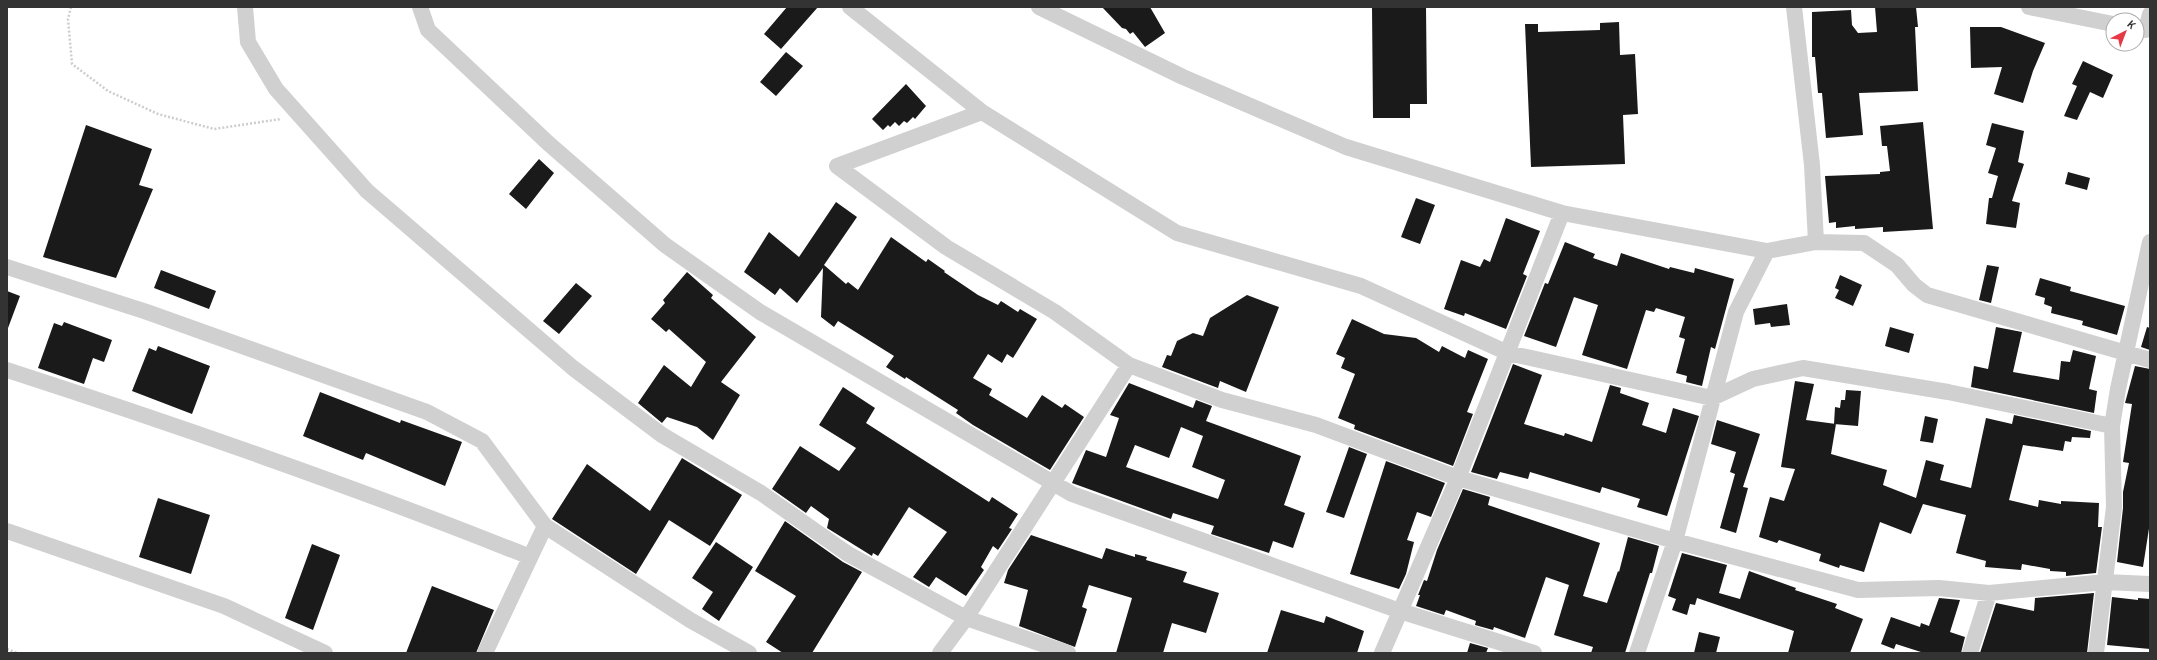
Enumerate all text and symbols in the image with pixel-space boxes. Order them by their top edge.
north arrow [2105,12,2145,52]
text: K [2125,17,2139,32]

